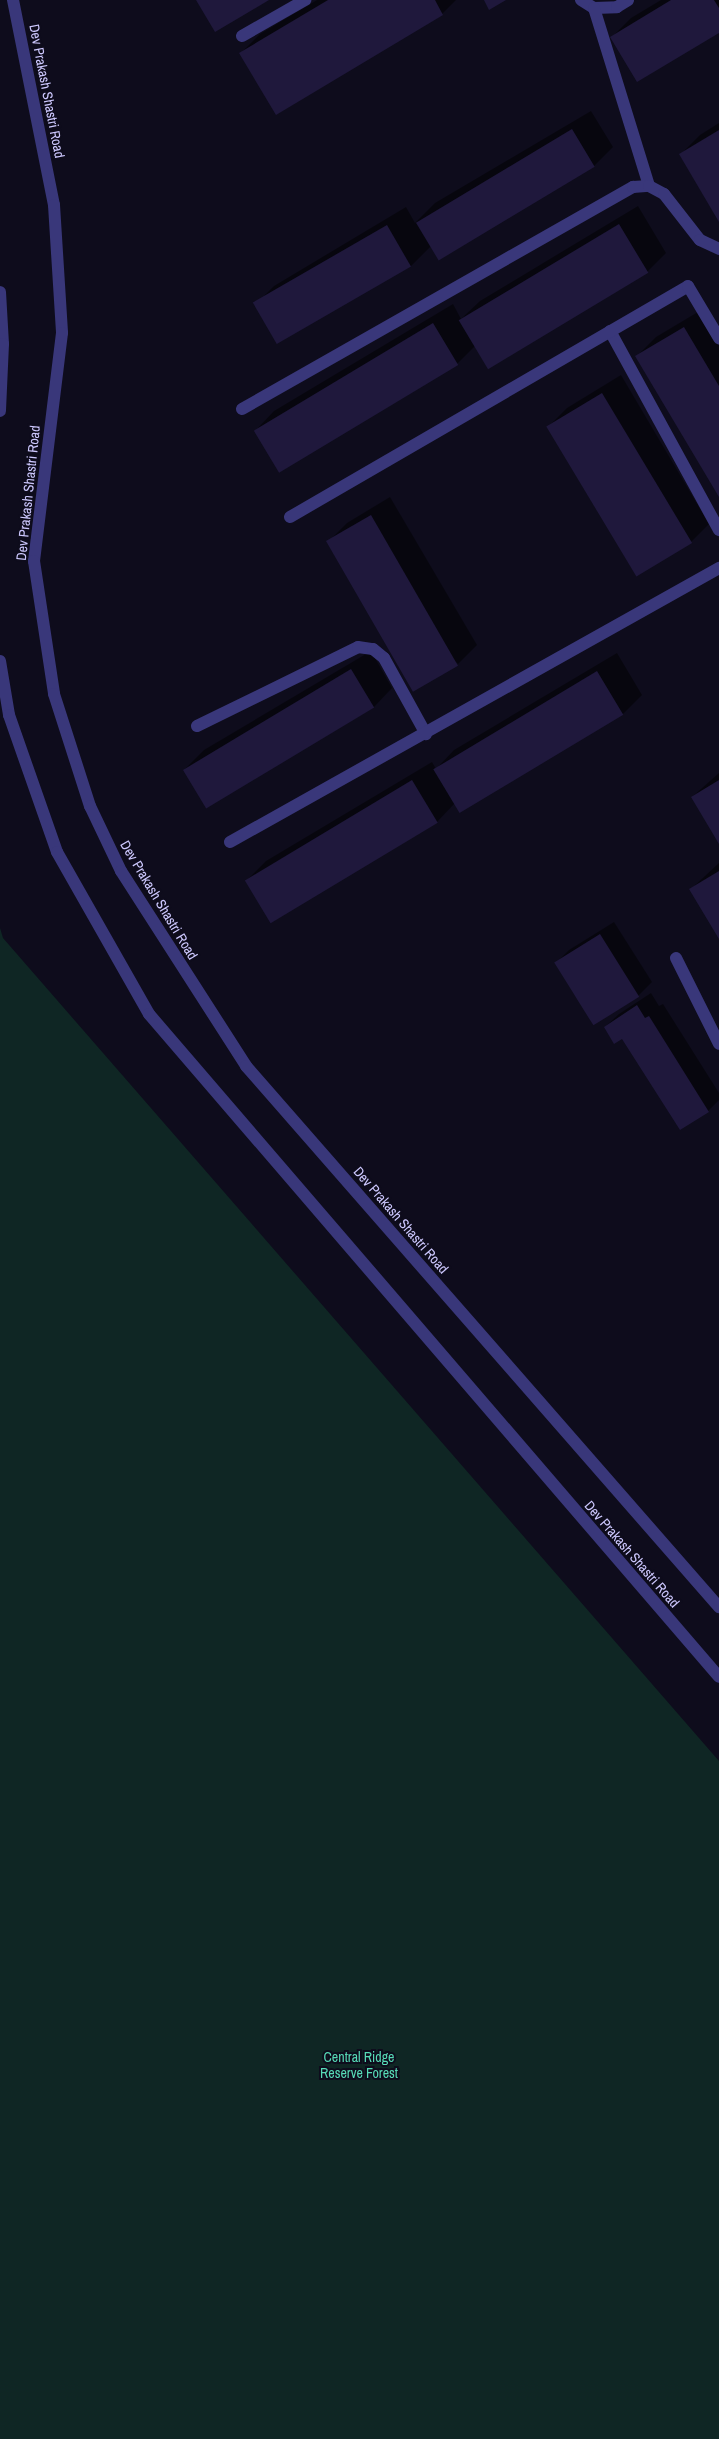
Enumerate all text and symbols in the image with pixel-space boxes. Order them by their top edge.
street label: Dev Prakash Shastri Road [26,23,68,159]
street label: Dev Prakash Shastri Road [13,425,43,561]
street label: Dev Prakash Shastri Road [117,837,201,963]
street label: Dev Prakash Shastri Road [350,1163,452,1277]
street label: Dev Prakash Shastri Road [581,1497,683,1611]
park label: Central Ridge Reserve Forest [320,2049,398,2082]

